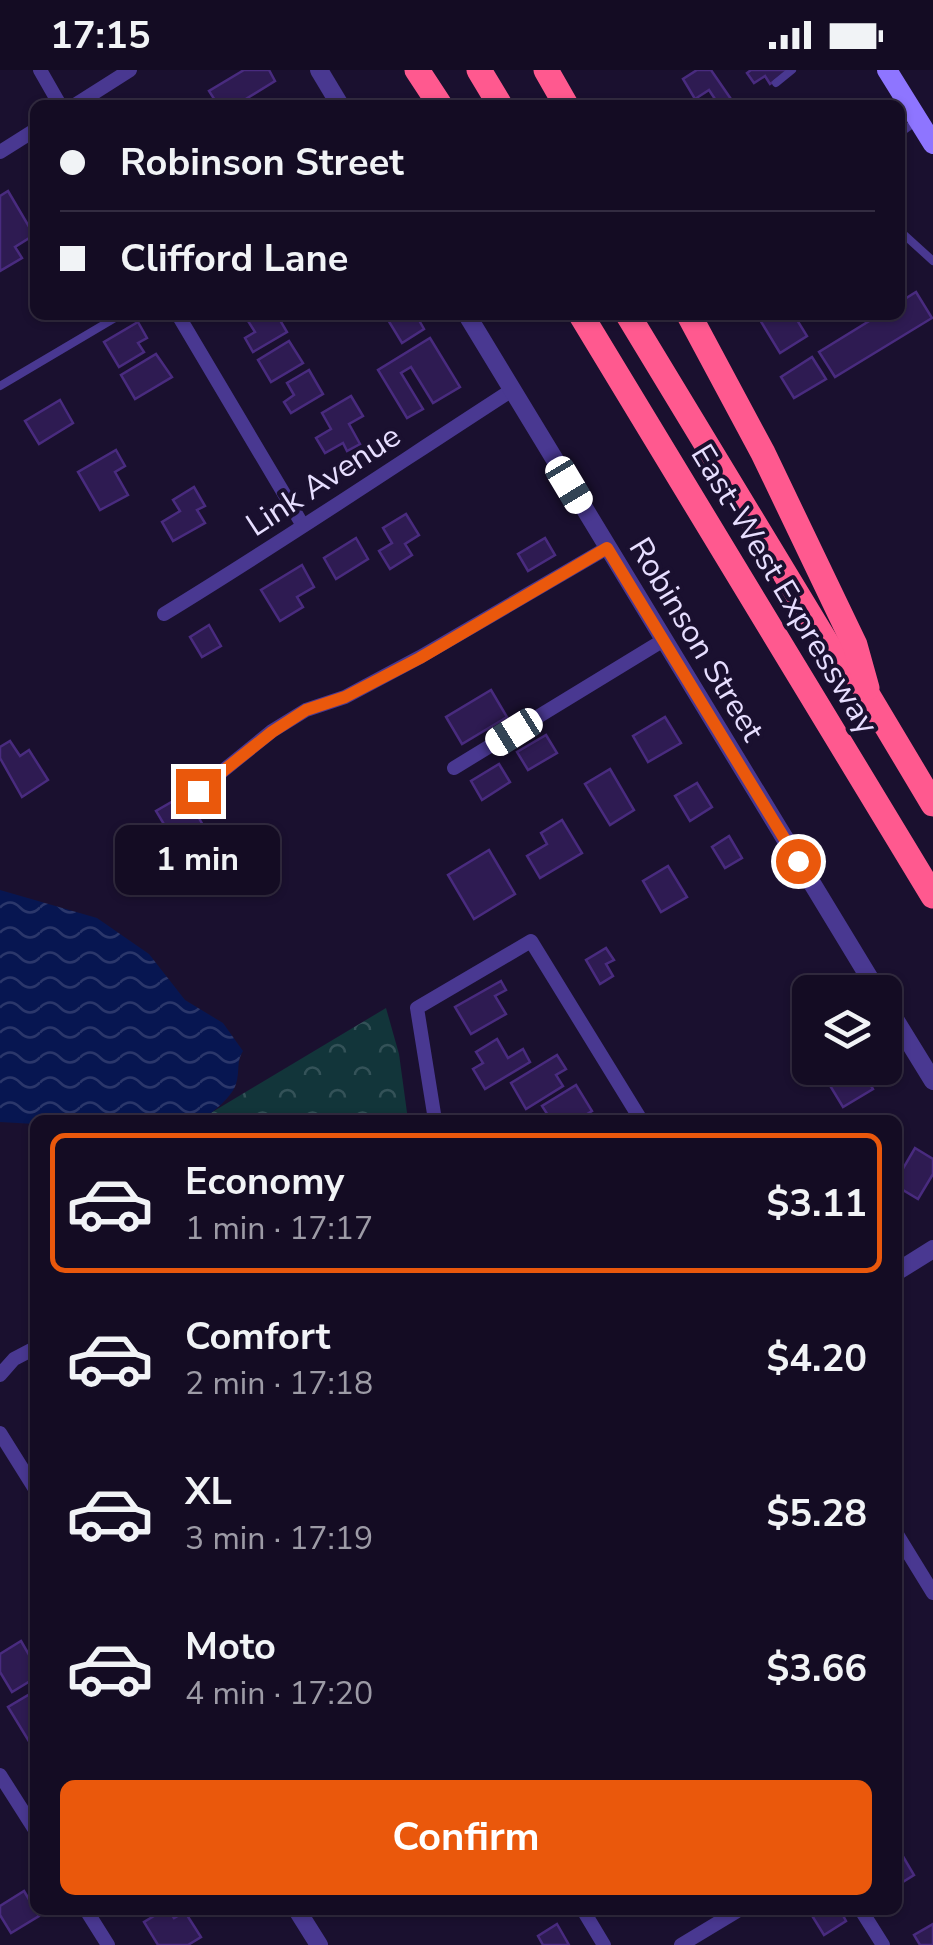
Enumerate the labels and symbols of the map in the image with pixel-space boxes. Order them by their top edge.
street label: Link Avenue [238,414,409,546]
street label: East-West Expressway [681,436,889,743]
car [541,452,597,518]
street label: Robinson Street [619,530,775,750]
car [481,703,547,761]
route end [176,769,221,814]
callout: 1 min [116,826,280,896]
route start [776,839,821,884]

